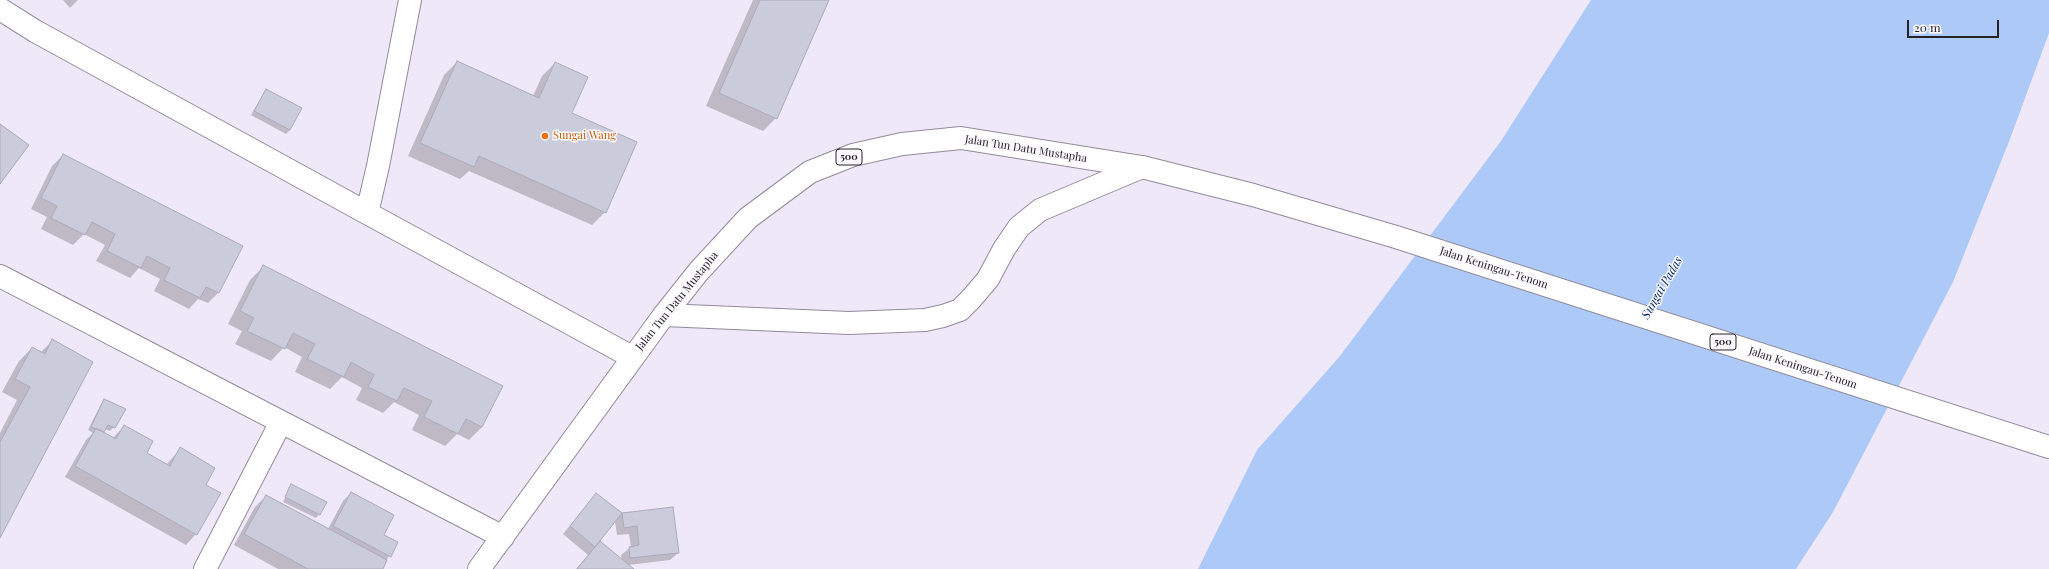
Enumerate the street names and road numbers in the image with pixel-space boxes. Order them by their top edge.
street label: Jalan Tun Datu Mustapha [964,133,1088,165]
road number: 500 [836,149,862,165]
street label: Jalan Keningau-Tenom [1438,244,1550,292]
street label: Jalan Tun Datu Mustapha [633,249,721,353]
road number: 500 [1710,334,1736,350]
street label: Jalan Keningau-Tenom [1747,344,1859,392]

